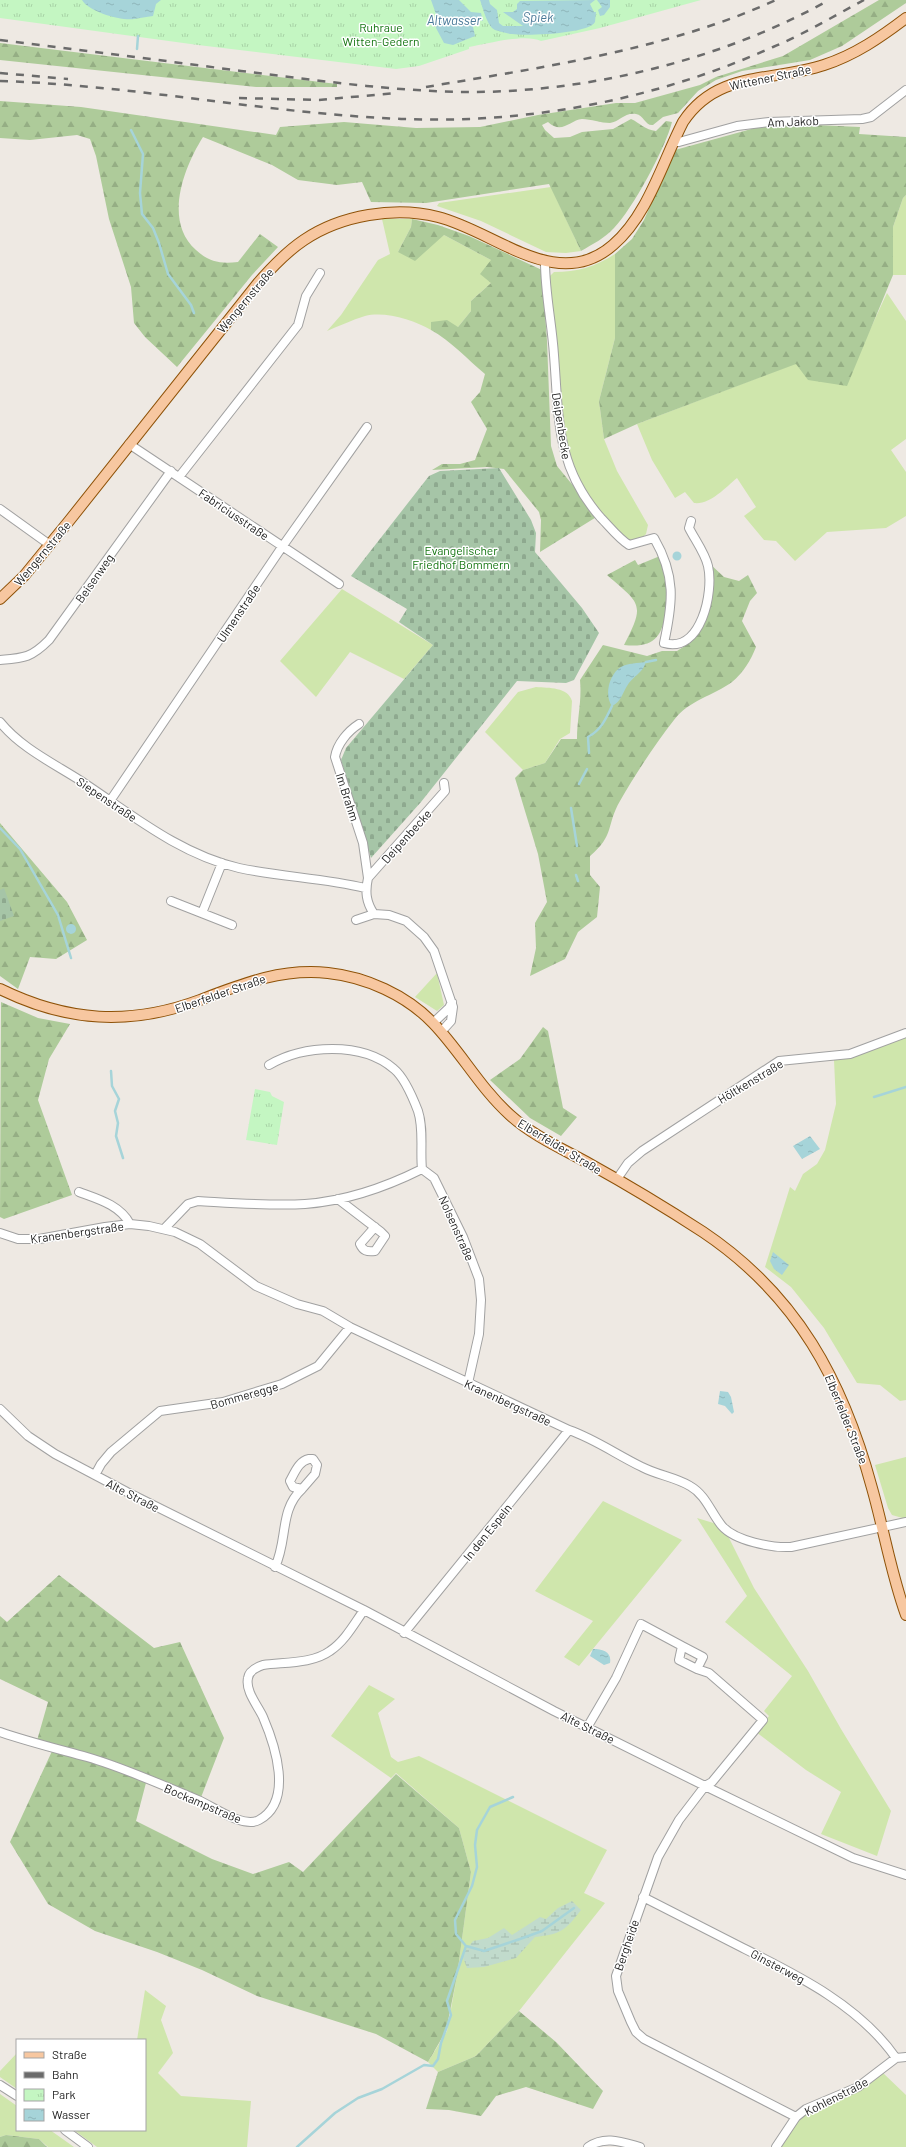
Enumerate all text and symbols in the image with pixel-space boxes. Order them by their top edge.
water label: Spiek [523,9,554,25]
water label: Altwasser [427,12,481,28]
park label: Ruhraue Witten-Gedern [342,20,420,48]
street label: Wittener Straße [728,62,812,92]
street label: Am Jakob [767,113,819,129]
street label: Wengernstraße [214,265,276,335]
street label: Deipenbecke [550,392,574,460]
street label: Fabriciusstraße [196,485,272,543]
street label: Wengernstraße [11,518,73,588]
park label: Evangelischer Friedhof Bommern [412,543,510,571]
street label: Beisenweg [72,551,116,605]
street label: Ulmenstraße [213,581,263,645]
street label: Im Brahm [334,771,362,823]
street label: Siepenstraße [74,774,140,824]
street label: Deipenbecke [378,806,434,866]
street label: Elberfelder Straße [173,971,267,1015]
street label: Höltkenstraße [715,1056,785,1106]
street label: Elberfelder Straße [516,1116,604,1176]
street label: Nolsenstraße [436,1193,478,1263]
street label: Kranenbergstraße [29,1219,125,1245]
street label: Elberfelder Straße [823,1372,871,1466]
street label: Kranenbergstraße [462,1376,554,1428]
street label: Bommeregge [208,1379,280,1411]
street label: Alte Straße [104,1476,162,1514]
street label: In den Espeln [460,1501,514,1563]
street label: Alte Straße [559,1708,617,1746]
street label: Bockampstraße [162,1780,244,1826]
street label: Bergheide [611,1917,641,1973]
street label: Ginsterweg [749,1946,807,1986]
legend [16,2039,146,2131]
text: Straße [52,2047,87,2061]
text: Bahn [52,2067,79,2081]
street label: Kohlenstraße [802,2074,870,2118]
text: Park [52,2087,76,2101]
text: Wasser [52,2107,91,2121]

